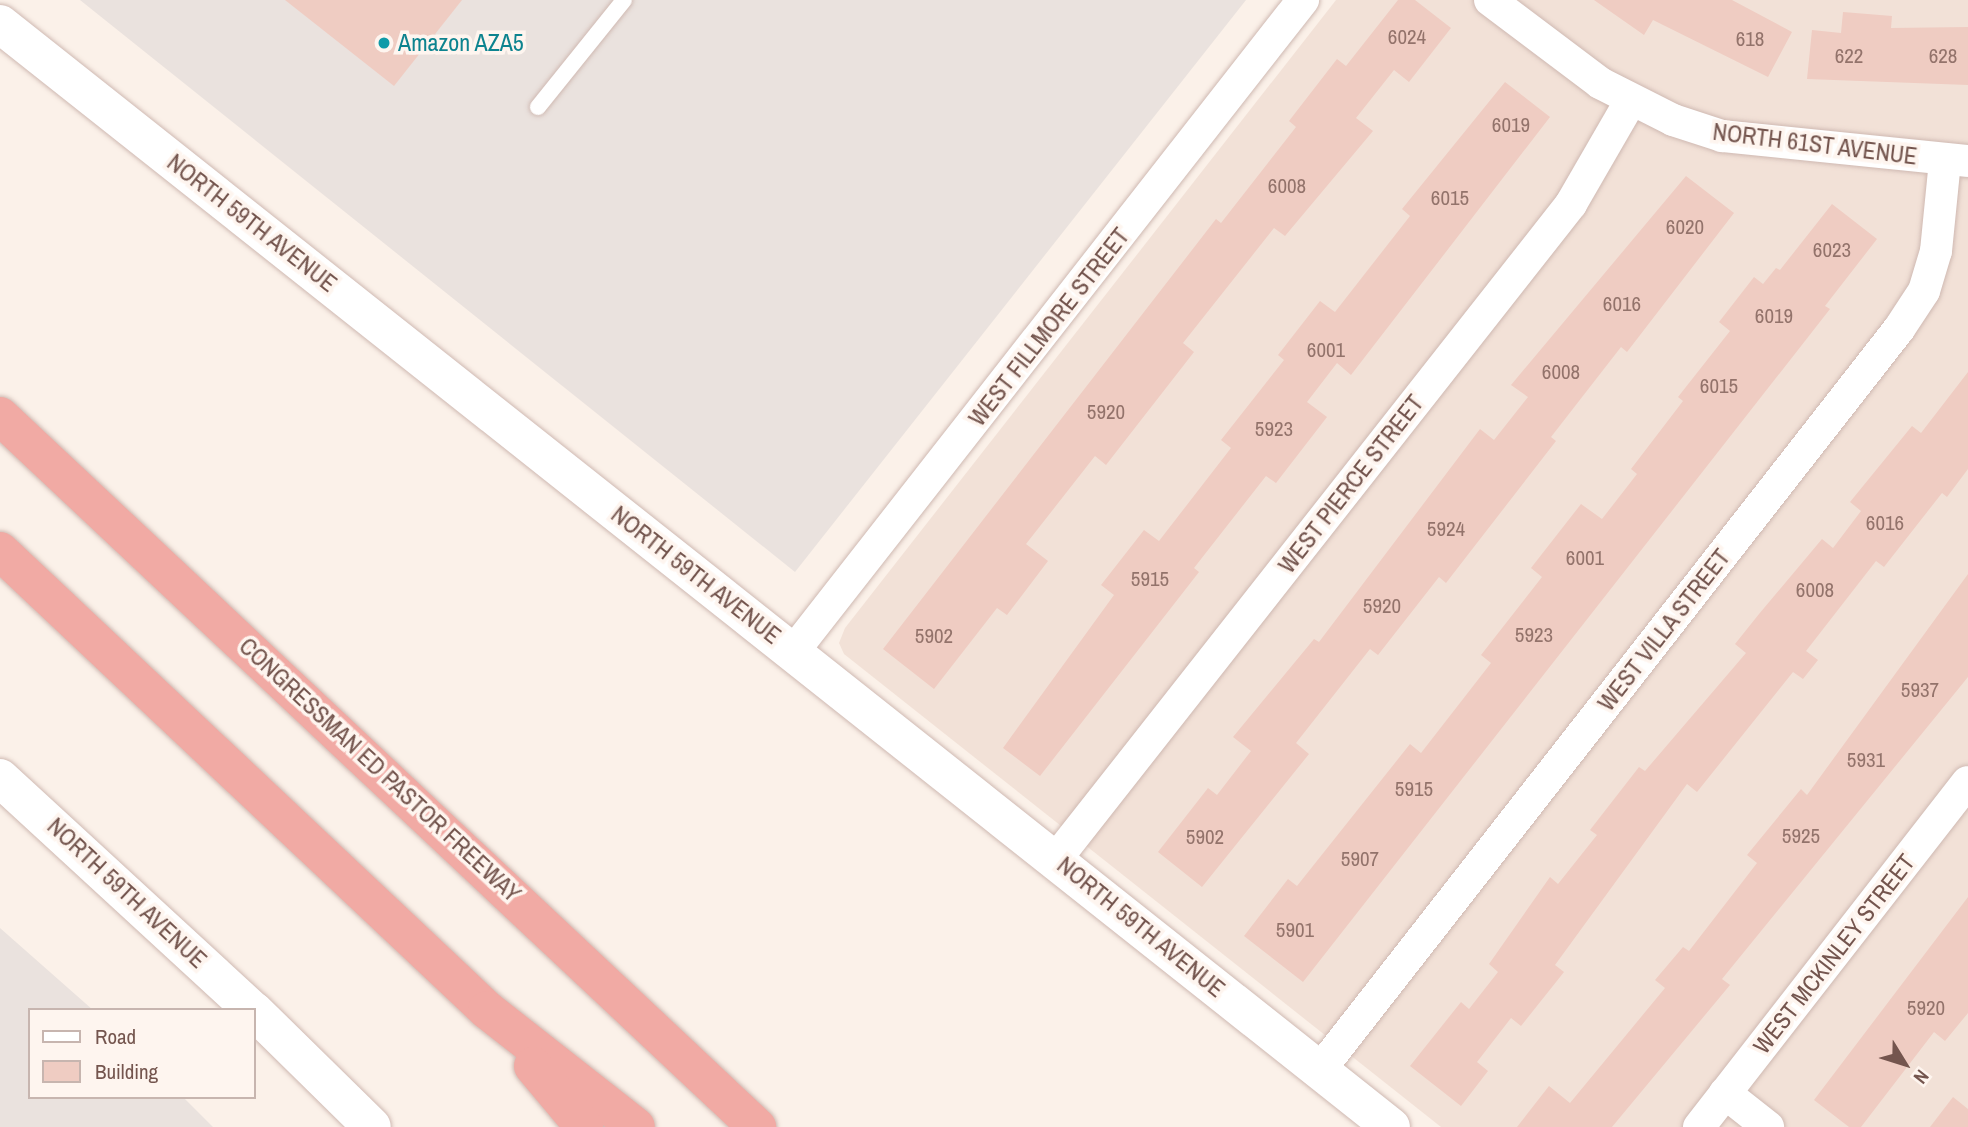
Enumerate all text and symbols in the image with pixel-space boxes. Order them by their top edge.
house number: 6024 [1388,24,1426,50]
house number: 618 [1736,26,1764,52]
place label: Amazon AZA5 [398,29,525,57]
marker: Amazon AZA5 [376,35,392,51]
house number: 622 [1835,43,1863,69]
house number: 628 [1929,43,1957,69]
house number: 6019 [1492,112,1530,138]
street label: NORTH 61ST AVENUE [1710,117,1920,171]
street label: NORTH 59TH AVENUE [161,148,343,298]
house number: 6008 [1268,173,1306,199]
house number: 6015 [1431,185,1469,211]
house number: 6020 [1666,214,1704,240]
street label: WEST FILLMORE STREET [963,222,1135,432]
house number: 6023 [1813,237,1851,263]
house number: 6016 [1603,291,1641,317]
house number: 6019 [1755,303,1793,329]
house number: 6001 [1307,337,1345,363]
house number: 6008 [1542,359,1580,385]
house number: 6015 [1700,373,1738,399]
street label: WEST PIERCE STREET [1272,389,1430,579]
house number: 5920 [1087,399,1125,425]
house number: 5923 [1255,416,1293,442]
street label: NORTH 59TH AVENUE [605,500,787,650]
house number: 6016 [1866,510,1904,536]
house number: 5924 [1427,516,1465,542]
street label: WEST VILLA STREET [1591,543,1737,717]
house number: 6001 [1566,545,1604,571]
house number: 5915 [1131,566,1169,592]
house number: 6008 [1796,577,1834,603]
house number: 5920 [1363,593,1401,619]
house number: 5923 [1515,622,1553,648]
house number: 5902 [915,623,953,649]
street label: CONGRESSMAN ED PASTOR FREEWAY [233,632,527,908]
house number: 5937 [1901,677,1939,703]
house number: 5931 [1847,747,1885,773]
house number: 5915 [1395,776,1433,802]
street label: NORTH 59TH AVENUE [41,811,213,975]
house number: 5925 [1782,823,1820,849]
house number: 5902 [1186,824,1224,850]
house number: 5907 [1341,846,1379,872]
street label: WEST MCKINLEY STREET [1747,848,1921,1060]
street label: NORTH 59TH AVENUE [1051,850,1231,1004]
house number: 5901 [1276,917,1314,943]
house number: 5920 [1907,995,1945,1021]
legend [28,1008,256,1099]
text: Road [95,1022,136,1051]
north arrow [1870,1029,1940,1099]
text: Building [95,1057,158,1086]
text: N [1908,1064,1935,1089]

